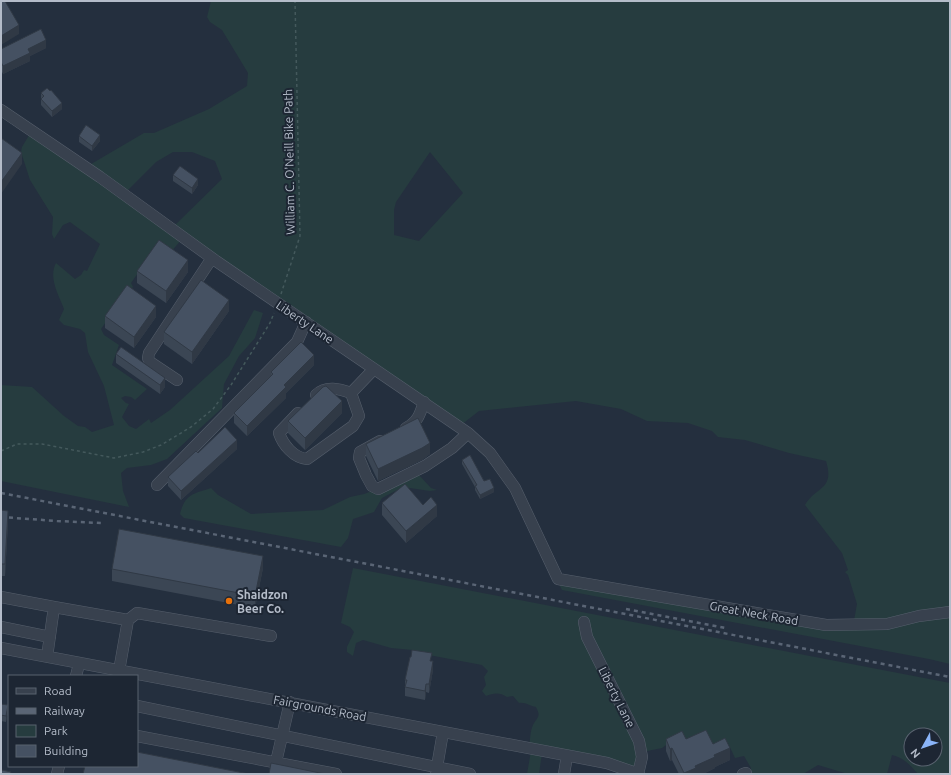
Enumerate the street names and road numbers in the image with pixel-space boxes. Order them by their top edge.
street label: William C. O'Neill Bike Path [281,89,297,235]
street label: Liberty Lane [274,298,336,346]
street label: Great Neck Road [709,599,799,627]
street label: Liberty Lane [596,665,638,729]
street label: Fairgrounds Road [272,693,368,723]

